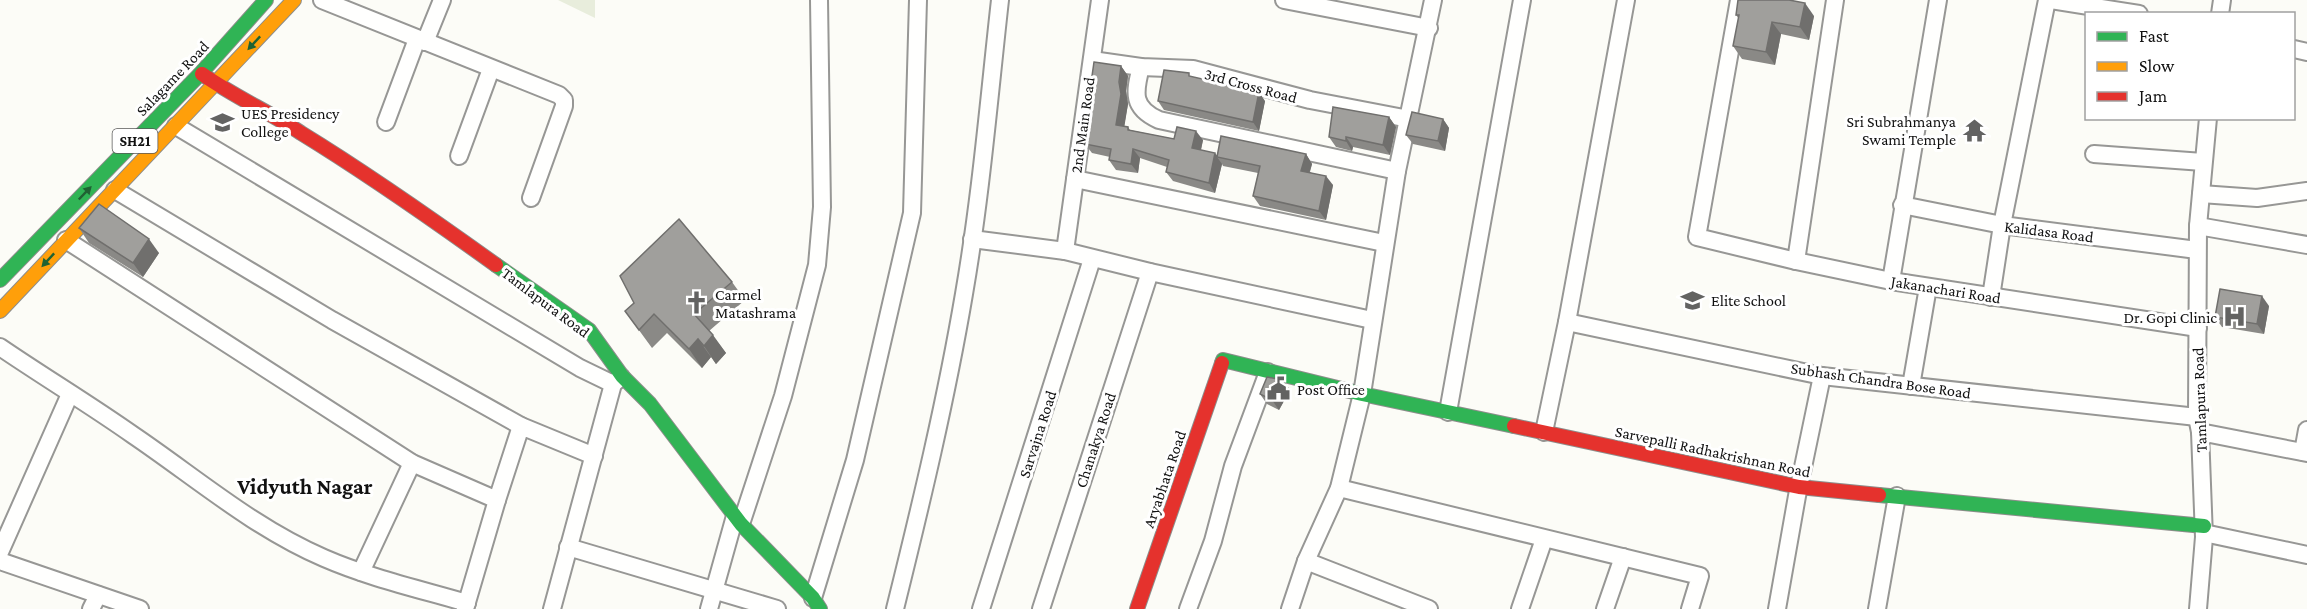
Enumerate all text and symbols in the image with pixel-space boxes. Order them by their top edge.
legend [2085,12,2295,120]
text: Fast [2139,26,2170,46]
one-way arrow [248,36,262,50]
street label: Salagame Road [133,37,213,120]
text: Slow [2139,56,2175,76]
street label: 3rd Cross Road [1203,65,1300,106]
street label: 2nd Main Road [1067,76,1098,174]
text: Jam [2137,86,2168,106]
place label: UES Presidency College [241,105,340,141]
school or university icon: UES Presidency College [210,109,236,135]
place label: Sri Subrahmanya Swami Temple [1847,113,1957,149]
temple icon: Sri Subrahmanya Swami Temple [1961,117,1987,143]
road number: SH21 [112,129,158,153]
one-way arrow [77,186,91,200]
street label: Kalidasa Road [2003,218,2095,245]
one-way arrow [41,253,55,267]
street label: Tamlapura Road [498,264,593,342]
street label: Jakanachari Road [1888,272,2003,308]
place label: Carmel Matashrama [715,286,797,321]
school or university icon: Elite School [1680,287,1706,313]
church icon: Carmel Matashrama [684,290,710,316]
place label: Elite School [1711,292,1786,309]
hospital icon: Dr. Gopi Clinic [2222,304,2248,330]
place label: Dr. Gopi Clinic [2123,309,2217,327]
street label: Tamlapura Road [2189,347,2211,453]
street label: Subhash Chandra Bose Road [1790,359,1973,402]
public building icon: Post Office [1266,376,1292,402]
place label: Post Office [1297,381,1365,398]
street label: Sarvajna Road [1015,388,1061,480]
street label: Chanakya Road [1072,390,1120,490]
street label: Sarvepalli Radhakrishnan Road [1613,422,1813,482]
street label: Aryabhata Road [1140,428,1190,530]
district label: Vidyuth Nagar [236,474,373,499]

